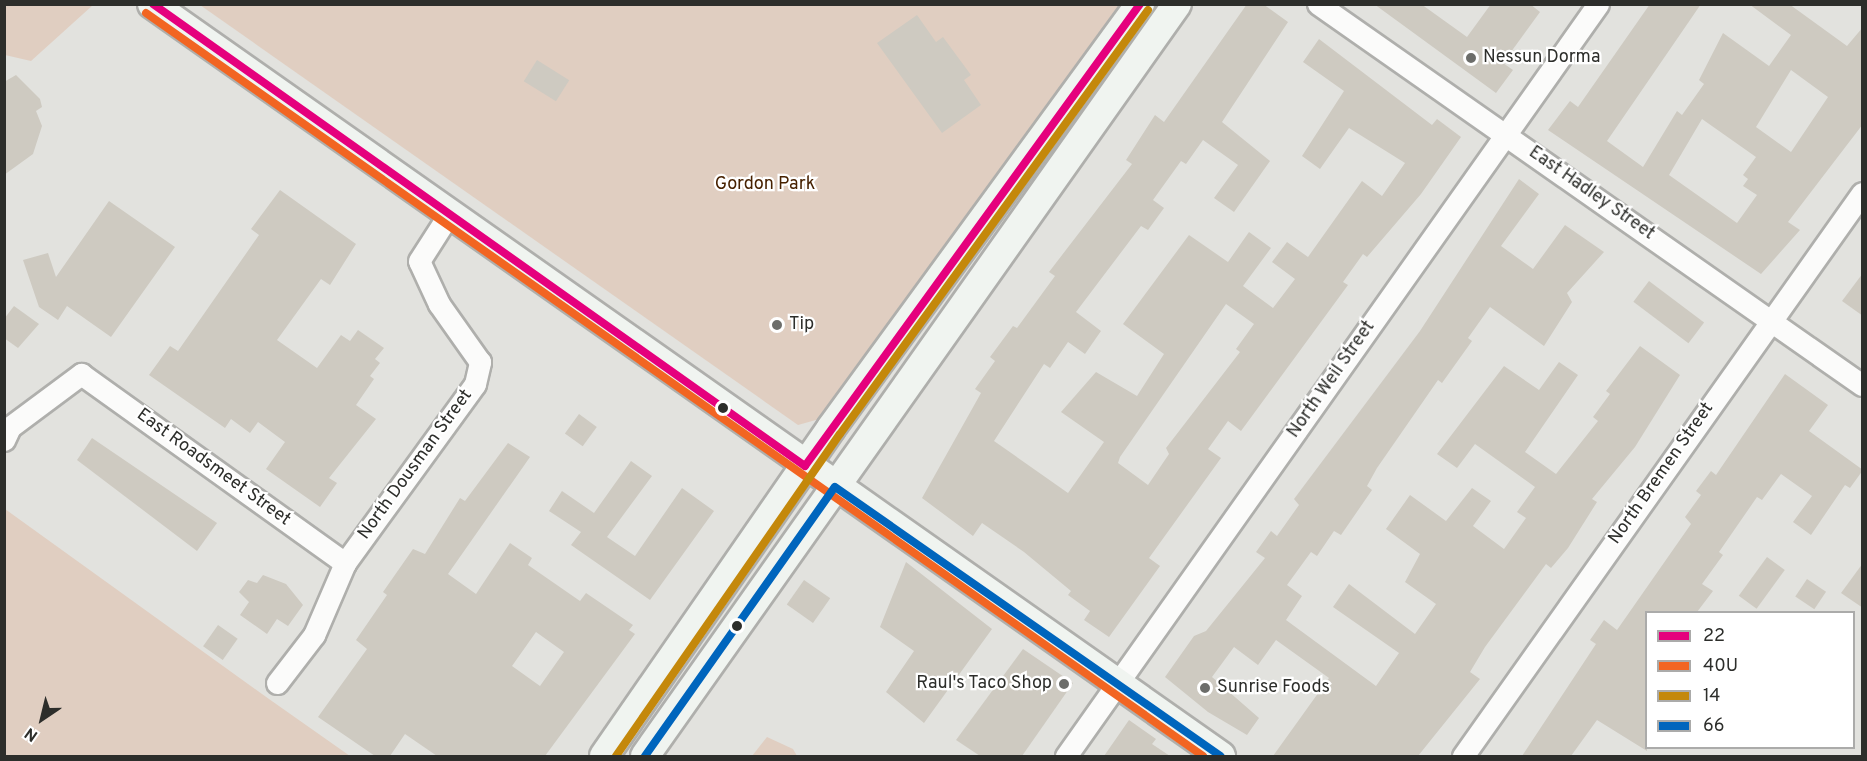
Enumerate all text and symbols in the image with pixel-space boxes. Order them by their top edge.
place label: Nessun Dorma [1483,47,1600,69]
marker: Nessun Dorma [1464,51,1478,65]
street label: East Hadley Street [1524,143,1658,245]
park label: Gordon Park [715,174,815,196]
place label: Tip [789,314,814,336]
street label: North Weil Street [1283,317,1381,443]
marker: Tip [770,318,784,332]
street label: North Dousman Street [354,386,478,544]
street label: North Bremen Street [1605,399,1719,549]
unlabelled marker [717,402,729,414]
street label: East Roadsmeet Street [132,405,294,531]
legend [1645,611,1855,749]
unlabelled marker [731,620,743,632]
text: 22 [1703,625,1725,648]
text: 40U [1703,655,1738,678]
place label: Raul's Taco Shop [916,673,1052,695]
marker: Raul's Taco Shop [1057,677,1071,691]
place label: Sunrise Foods [1217,677,1330,699]
marker: Sunrise Foods [1198,681,1212,695]
text: 14 [1703,685,1721,708]
north arrow [12,689,72,749]
text: 66 [1703,715,1725,738]
text: N [21,722,42,745]

